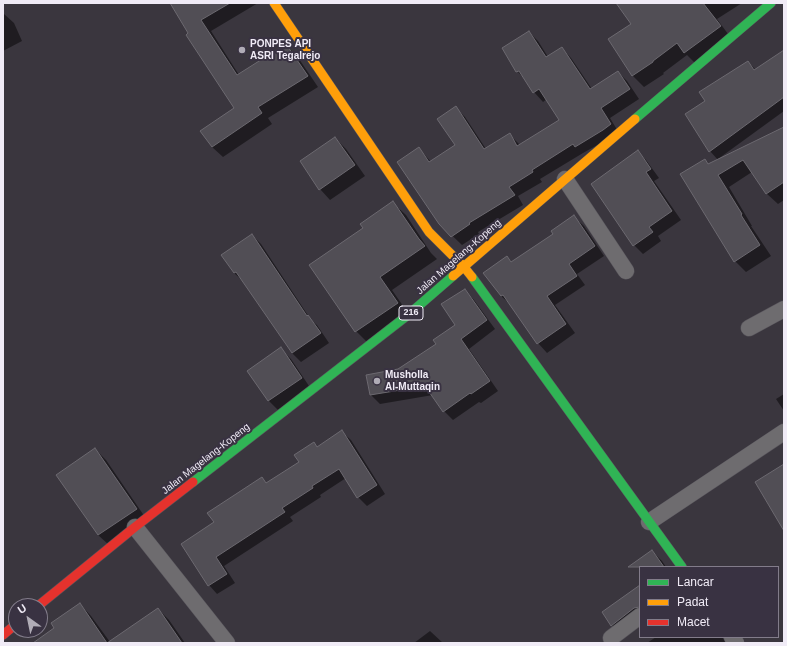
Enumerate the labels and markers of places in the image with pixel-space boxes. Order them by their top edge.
place label: PONPES API ASRI Tegalrejo [250,38,320,62]
marker: PONPES API ASRI Tegalrejo [237,45,247,55]
place label: Musholla Al-Muttaqin [385,369,440,392]
marker: Musholla Al-Muttaqin [372,376,382,386]

